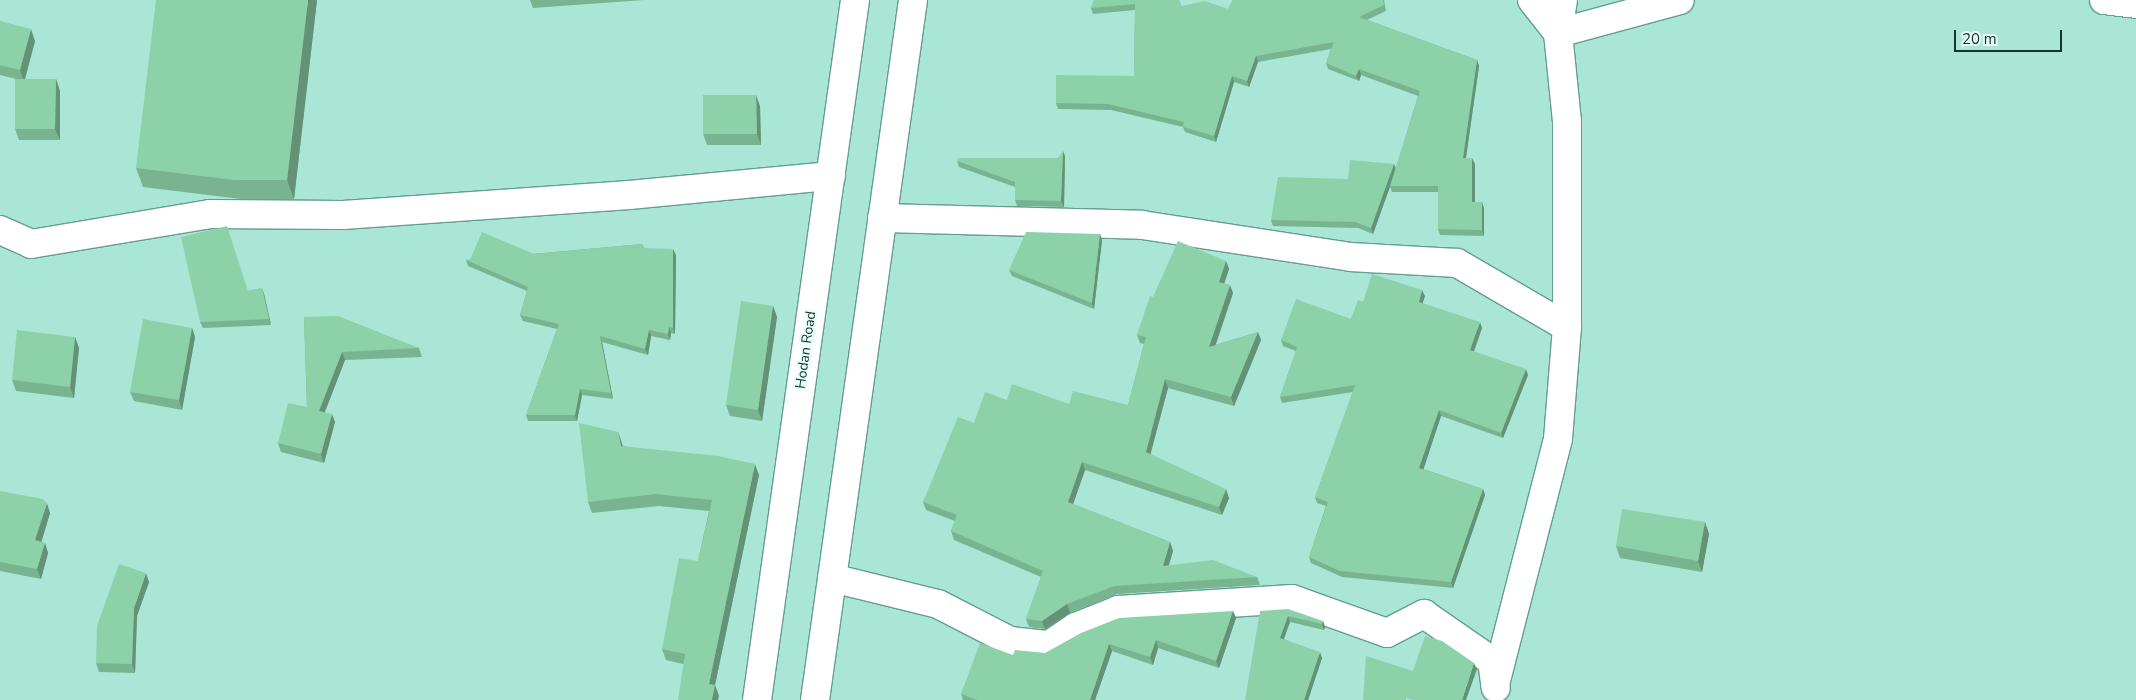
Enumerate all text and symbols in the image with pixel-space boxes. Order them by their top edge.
scale bar [1956,20,2064,52]
text: 20 m [1962,29,1997,49]
street label: Hodan Road [792,310,820,390]

